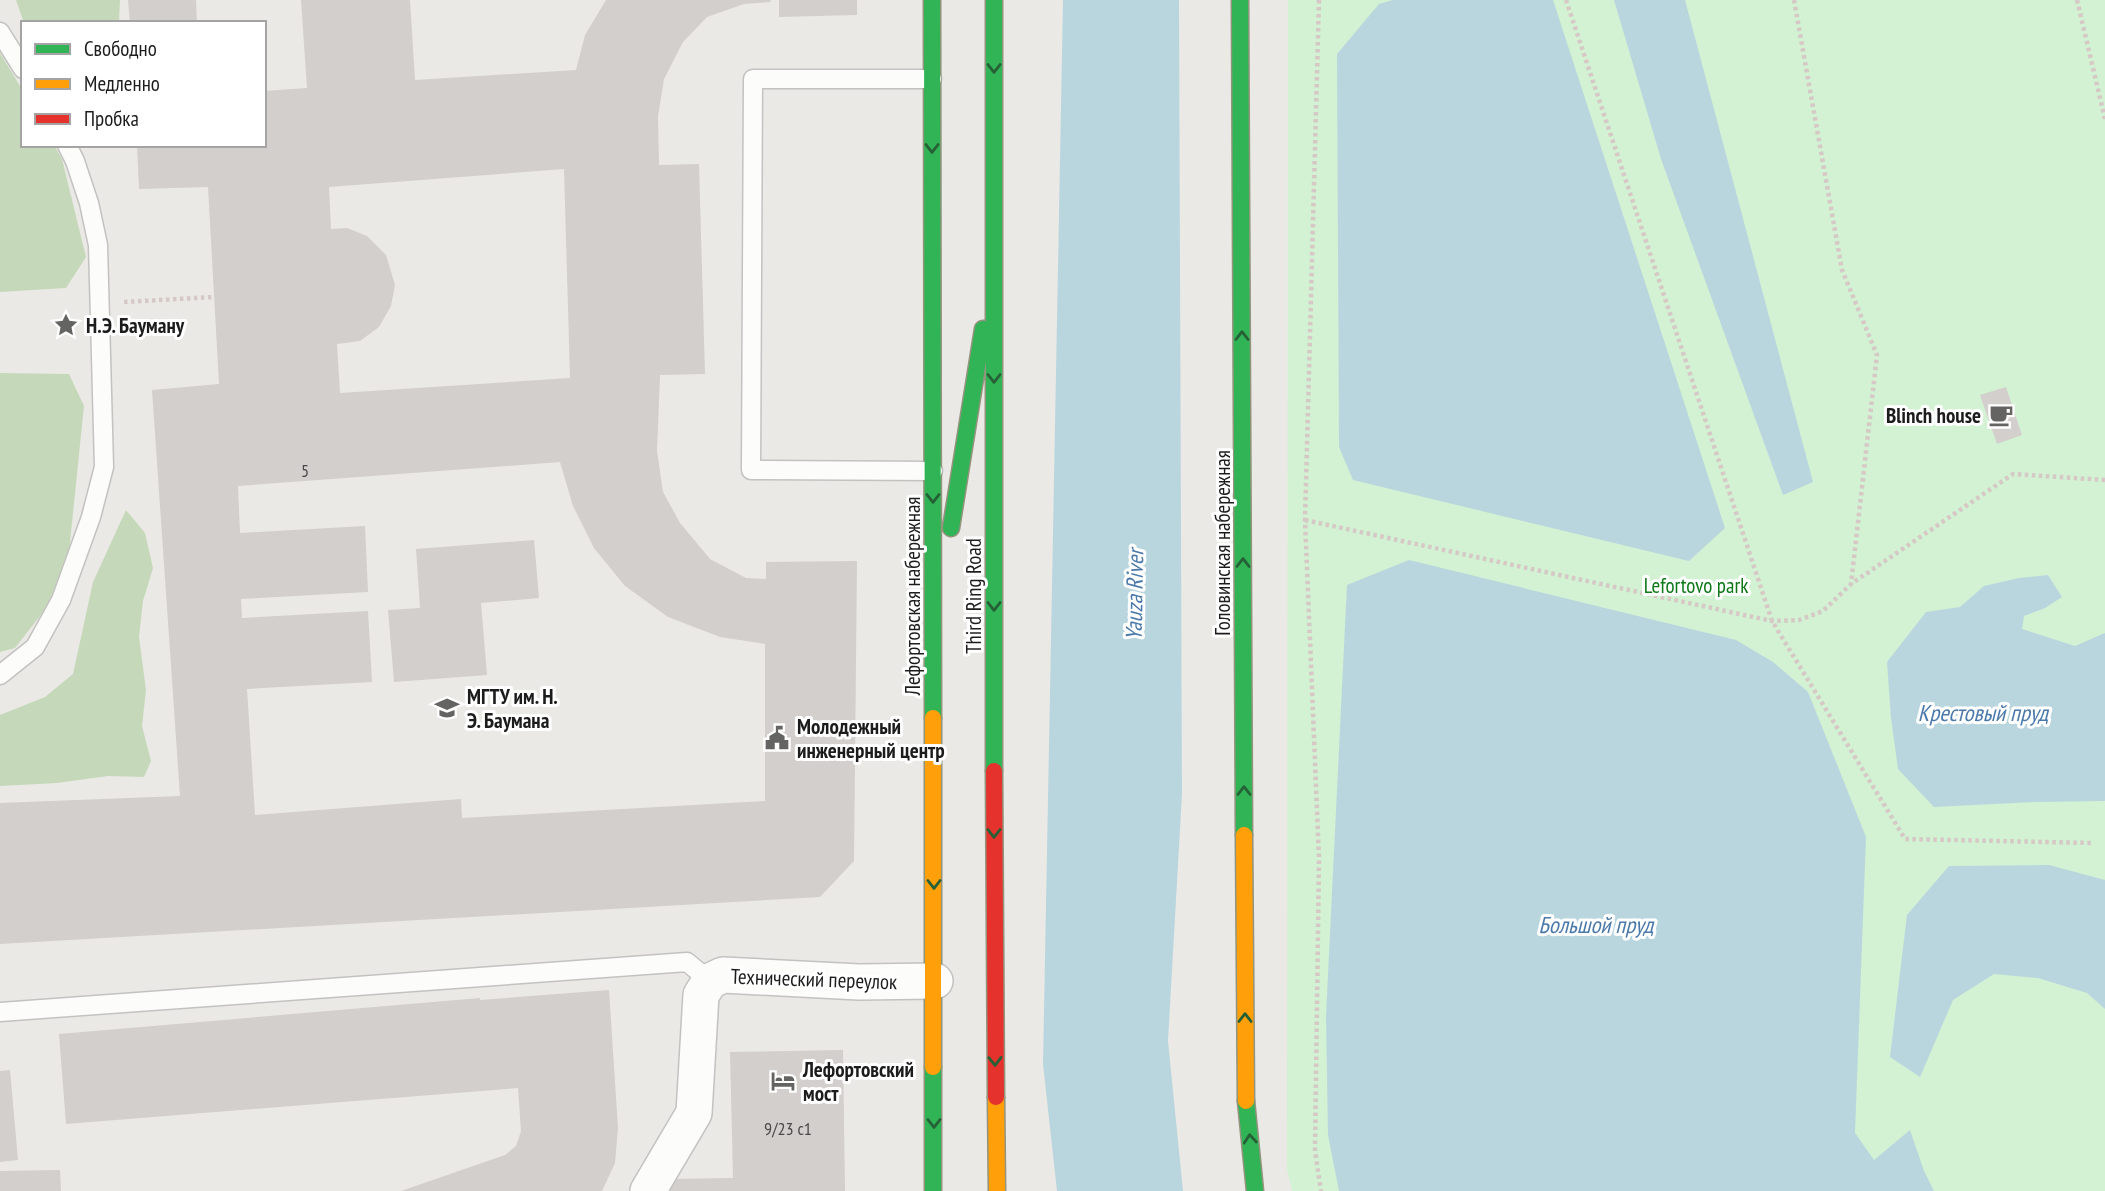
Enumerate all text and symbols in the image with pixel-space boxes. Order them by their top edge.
legend [21,21,266,147]
text: Свободно [84,35,157,62]
one-way arrow [986,63,1002,74]
text: Медленно [84,70,160,97]
text: Пробка [84,105,139,132]
one-way arrow [924,143,940,153]
place icon: Н.Э. Бауману [52,311,80,339]
place label: Н.Э. Бауману [86,312,185,339]
one-way arrow [1234,330,1250,341]
one-way arrow [986,374,1002,384]
cafe icon: Blinch house [1987,401,2015,429]
place label: Blinch house [1886,402,1981,429]
street label: Головинская набережная [1209,450,1236,636]
house number: 5 [301,459,309,482]
one-way arrow [925,493,941,503]
street label: Лефортовская набережная [899,496,926,697]
street label: Third Ring Road [960,538,987,654]
water label: Yauza River [1119,545,1149,641]
one-way arrow [1235,558,1251,568]
park label: Lefortovo park [1644,572,1748,599]
one-way arrow [986,601,1002,612]
place label: МГТУ им. Н. Э. Баумана [467,683,558,734]
school or university icon: МГТУ им. Н. Э. Баумана [433,694,461,722]
water label: Крестовый пруд [1918,698,2050,727]
place label: Молодежный инженерный центр [797,713,945,764]
public building icon: Молодежный инженерный центр [763,724,791,752]
one-way arrow [1236,785,1252,796]
one-way arrow [986,829,1002,839]
one-way arrow [926,880,942,890]
water label: Большой пруд [1539,910,1655,939]
street label: Технический переулок [730,963,898,995]
one-way arrow [1237,1013,1253,1023]
place label: Лефортовский мост [802,1056,914,1107]
one-way arrow [987,1056,1003,1067]
hotel icon: Лефортовский мост [769,1067,797,1095]
house number: 9/23 с1 [764,1117,812,1140]
one-way arrow [926,1118,942,1129]
one-way arrow [1243,1133,1258,1144]

